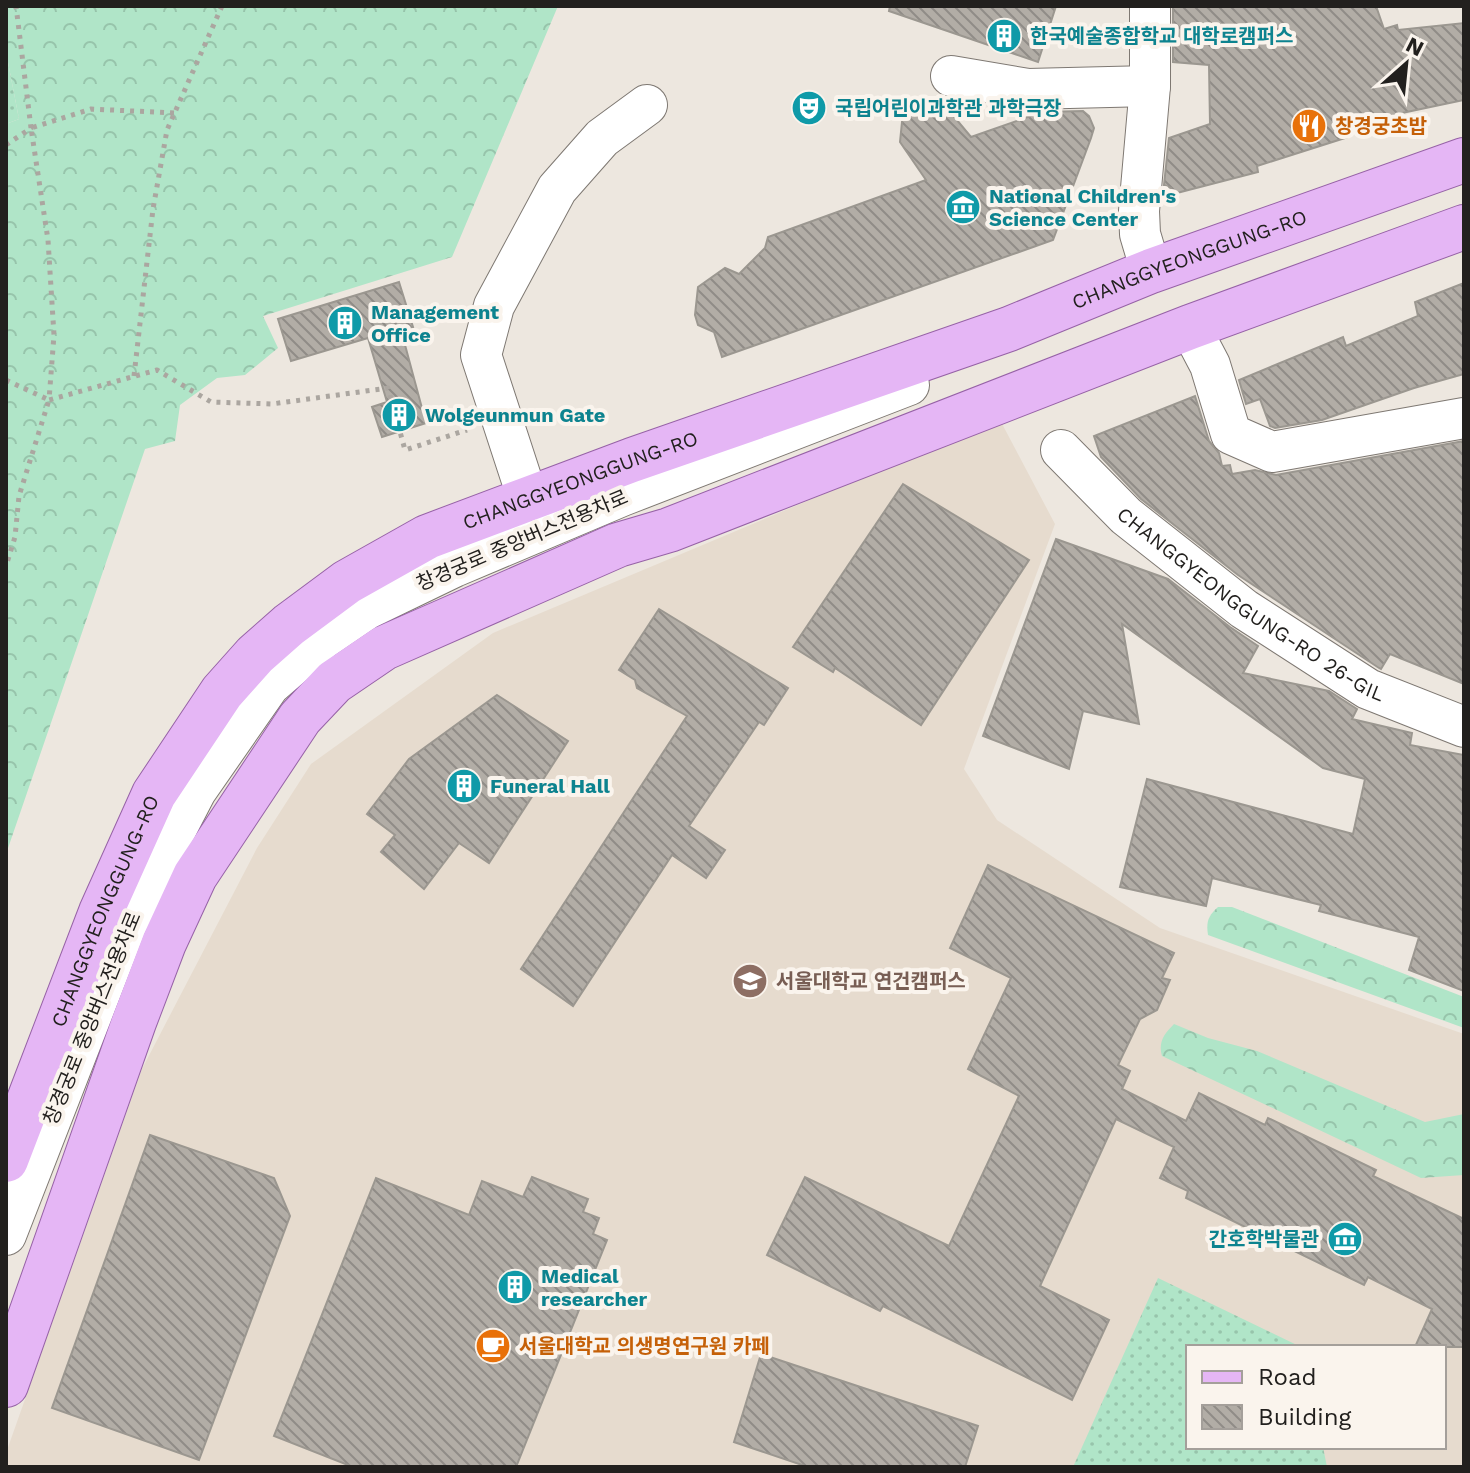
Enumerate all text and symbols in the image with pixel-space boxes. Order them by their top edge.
building icon: 한국예술종합학교 대학로캠퍼스 [985,17,1023,55]
place label: 한국예술종합학교 대학로캠퍼스 [1030,24,1293,48]
north arrow [1366,24,1446,104]
text: N [1402,32,1428,61]
theatre icon: 국립어린이과학관 과학극장 [790,89,828,127]
place label: 국립어린이과학관 과학극장 [835,96,1062,120]
restaurant icon: 창경궁초밥 [1290,107,1328,145]
place label: 창경궁초밥 [1335,114,1428,138]
place label: National Children's Science Center [989,184,1177,231]
museum icon: National Children's Science Center [944,188,982,226]
street label: CHANGGYEONGGUNG-RO [1068,205,1310,314]
place label: Management Office [371,300,499,347]
building icon: Management Office [326,304,364,342]
building icon: Wolgeunmun Gate [380,396,418,434]
place label: Wolgeunmun Gate [425,403,605,427]
street label: CHANGGYEONGGUNG-RO [459,426,701,534]
street label: 창경궁로 중앙버스전용차로 [413,484,631,596]
street label: CHANGGYEONGGUNG-RO 26-GIL [1112,502,1388,706]
building icon: Funeral Hall [445,767,483,805]
place label: Funeral Hall [490,774,610,798]
street label: CHANGGYEONGGUNG-RO [46,791,164,1030]
street label: 창경궁로 중앙버스전용차로 [38,908,146,1128]
school or university icon: 서울대학교 연건캠퍼스 [731,962,769,1000]
place label: 서울대학교 연건캠퍼스 [776,969,966,993]
museum icon: 간호학박물관 [1326,1220,1364,1258]
place label: 간호학박물관 [1209,1227,1320,1251]
place label: Medical researcher [541,1264,648,1311]
building icon: Medical researcher [496,1268,534,1306]
cafe icon: 서울대학교 의생명연구원 카페 [474,1327,512,1365]
place label: 서울대학교 의생명연구원 카페 [519,1334,770,1358]
legend [1186,1345,1446,1449]
text: Road [1258,1363,1317,1391]
text: Building [1258,1403,1351,1431]

